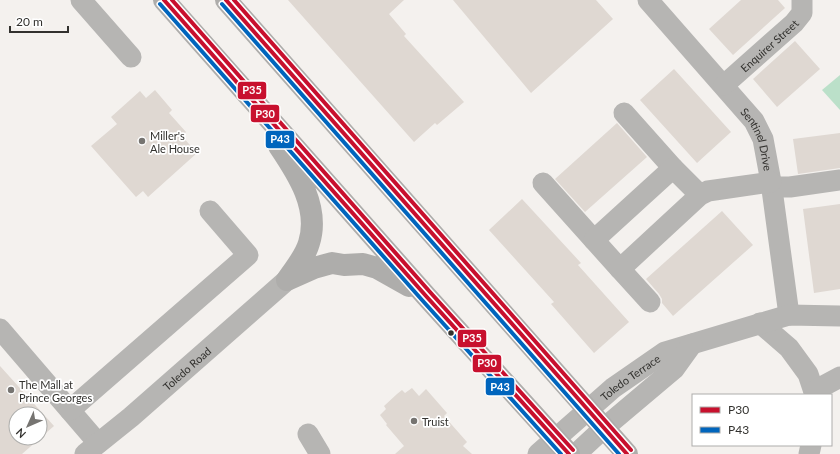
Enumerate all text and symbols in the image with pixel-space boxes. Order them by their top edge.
scale bar [10,8,68,34]
text: 20 m [16,14,43,29]
street label: Enquirer Street [737,17,801,74]
line badge: P35 [237,81,267,100]
text: P35 [242,83,262,96]
line badge: P30 [250,104,280,123]
street label: Sentinel Drive [739,105,775,172]
text: P30 [255,107,275,120]
place label: Miller's Ale House [150,129,200,155]
line badge: P43 [265,130,295,149]
text: P43 [270,132,290,145]
marker: Miller's Ale House [137,136,147,146]
unlabelled marker [446,328,456,338]
line badge: P35 [457,329,487,348]
text: P35 [462,331,482,344]
street label: Toledo Road [160,344,213,393]
street label: Toledo Terrace [597,351,662,403]
line badge: P30 [472,354,502,373]
text: P30 [477,356,497,369]
line badge: P43 [485,377,515,396]
place label: The Mall at Prince Georges [19,378,92,404]
text: P43 [490,380,510,393]
marker: The Mall at Prince Georges [6,385,16,395]
legend [692,394,832,446]
text: P30 [728,402,749,417]
north arrow [8,406,48,446]
place label: Truist [422,415,449,428]
marker: Truist [409,416,419,426]
text: P43 [728,422,749,437]
text: N [13,426,28,441]

